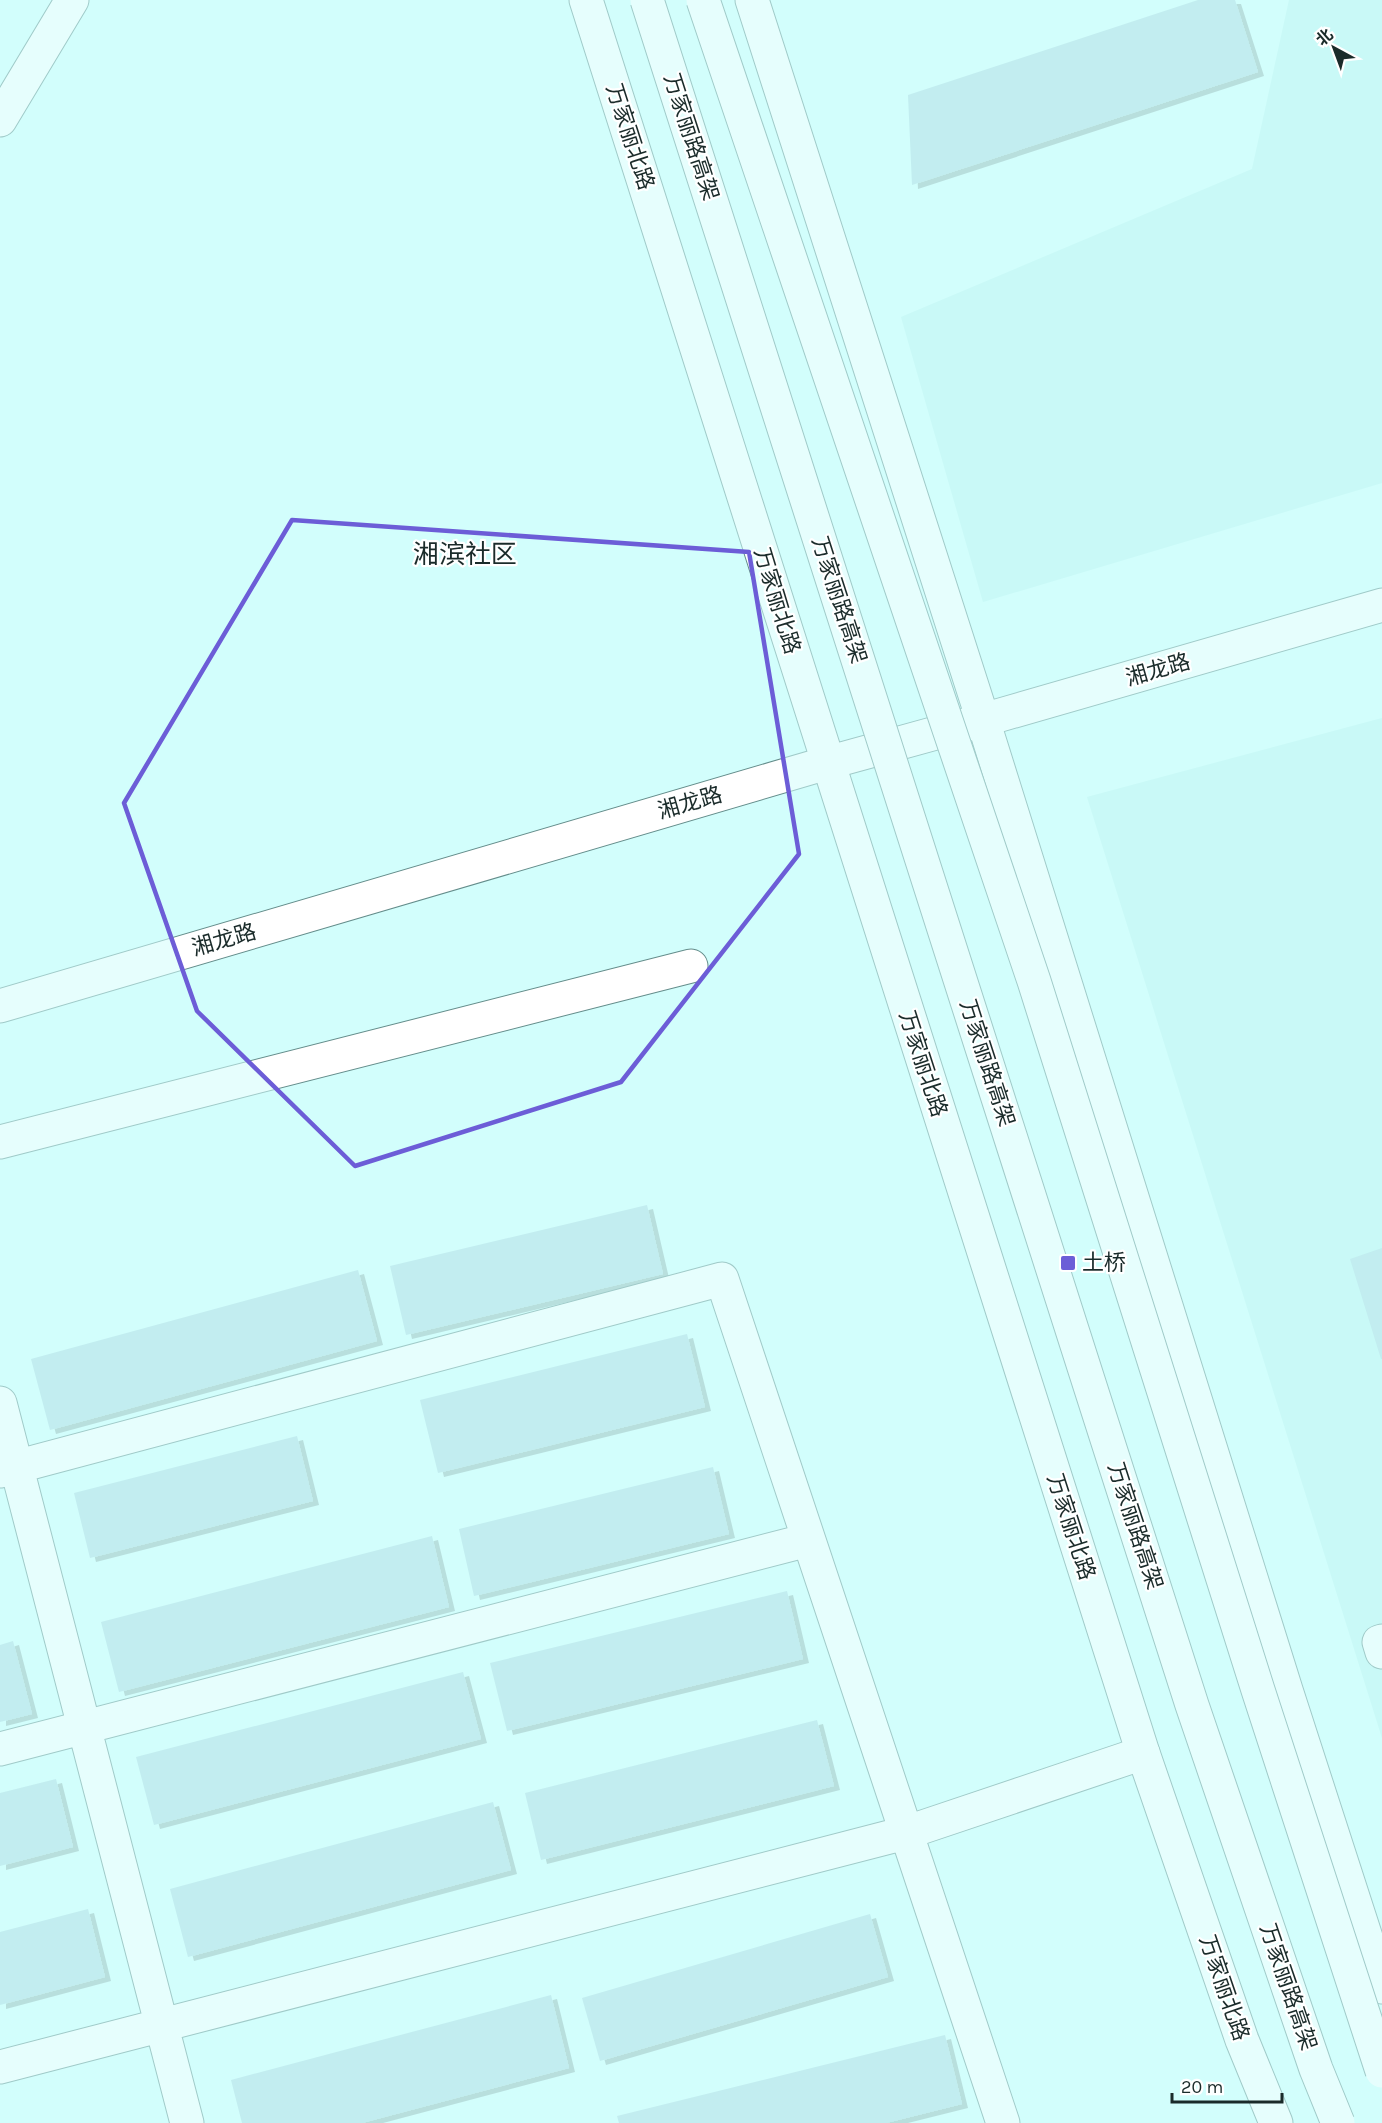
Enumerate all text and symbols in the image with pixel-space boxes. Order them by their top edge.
north arrow [1304,18,1364,78]
text: 北 [1312,25,1337,49]
street label: 万家丽路高架 [658,70,724,204]
street label: 万家丽北路 [601,81,659,193]
street label: 万家丽路高架 [806,533,872,667]
district label: 湘滨社区 [413,539,517,570]
street label: 万家丽北路 [748,545,806,657]
street label: 湘龙路 [1123,648,1193,692]
street label: 湘龙路 [655,781,725,825]
street label: 湘龙路 [189,918,259,962]
street label: 万家丽路高架 [954,996,1020,1130]
street label: 万家丽北路 [894,1008,952,1120]
place label: 土桥 [1082,1250,1126,1276]
marker: 土桥 [1059,1254,1077,1272]
street label: 万家丽路高架 [1102,1459,1168,1593]
street label: 万家丽北路 [1042,1471,1100,1583]
street label: 万家丽路高架 [1254,1920,1322,2054]
street label: 万家丽北路 [1194,1932,1254,2044]
scale bar [1172,2066,1282,2104]
text: 20 m [1181,2076,1223,2098]

